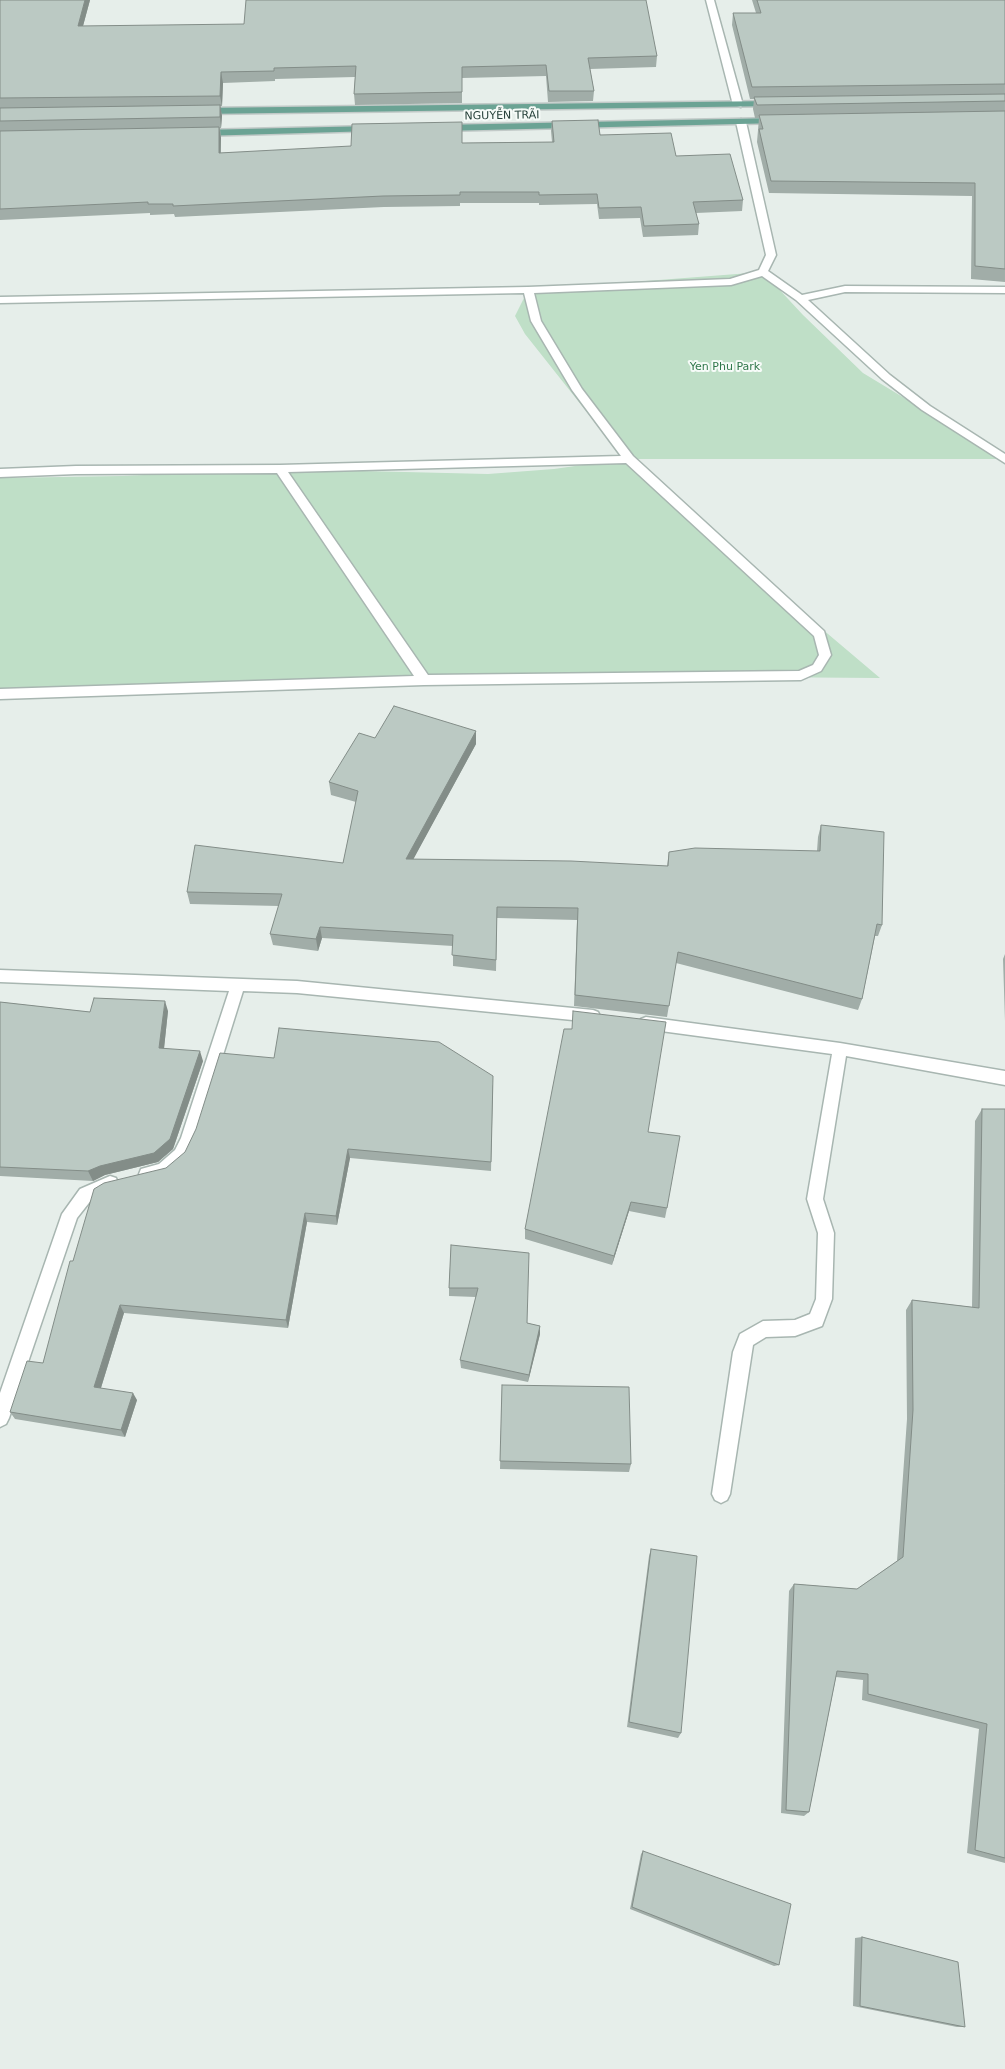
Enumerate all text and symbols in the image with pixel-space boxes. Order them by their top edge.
street label: NGUYỄN TRÃI [464,109,540,123]
park label: Yen Phu Park [690,360,760,374]

